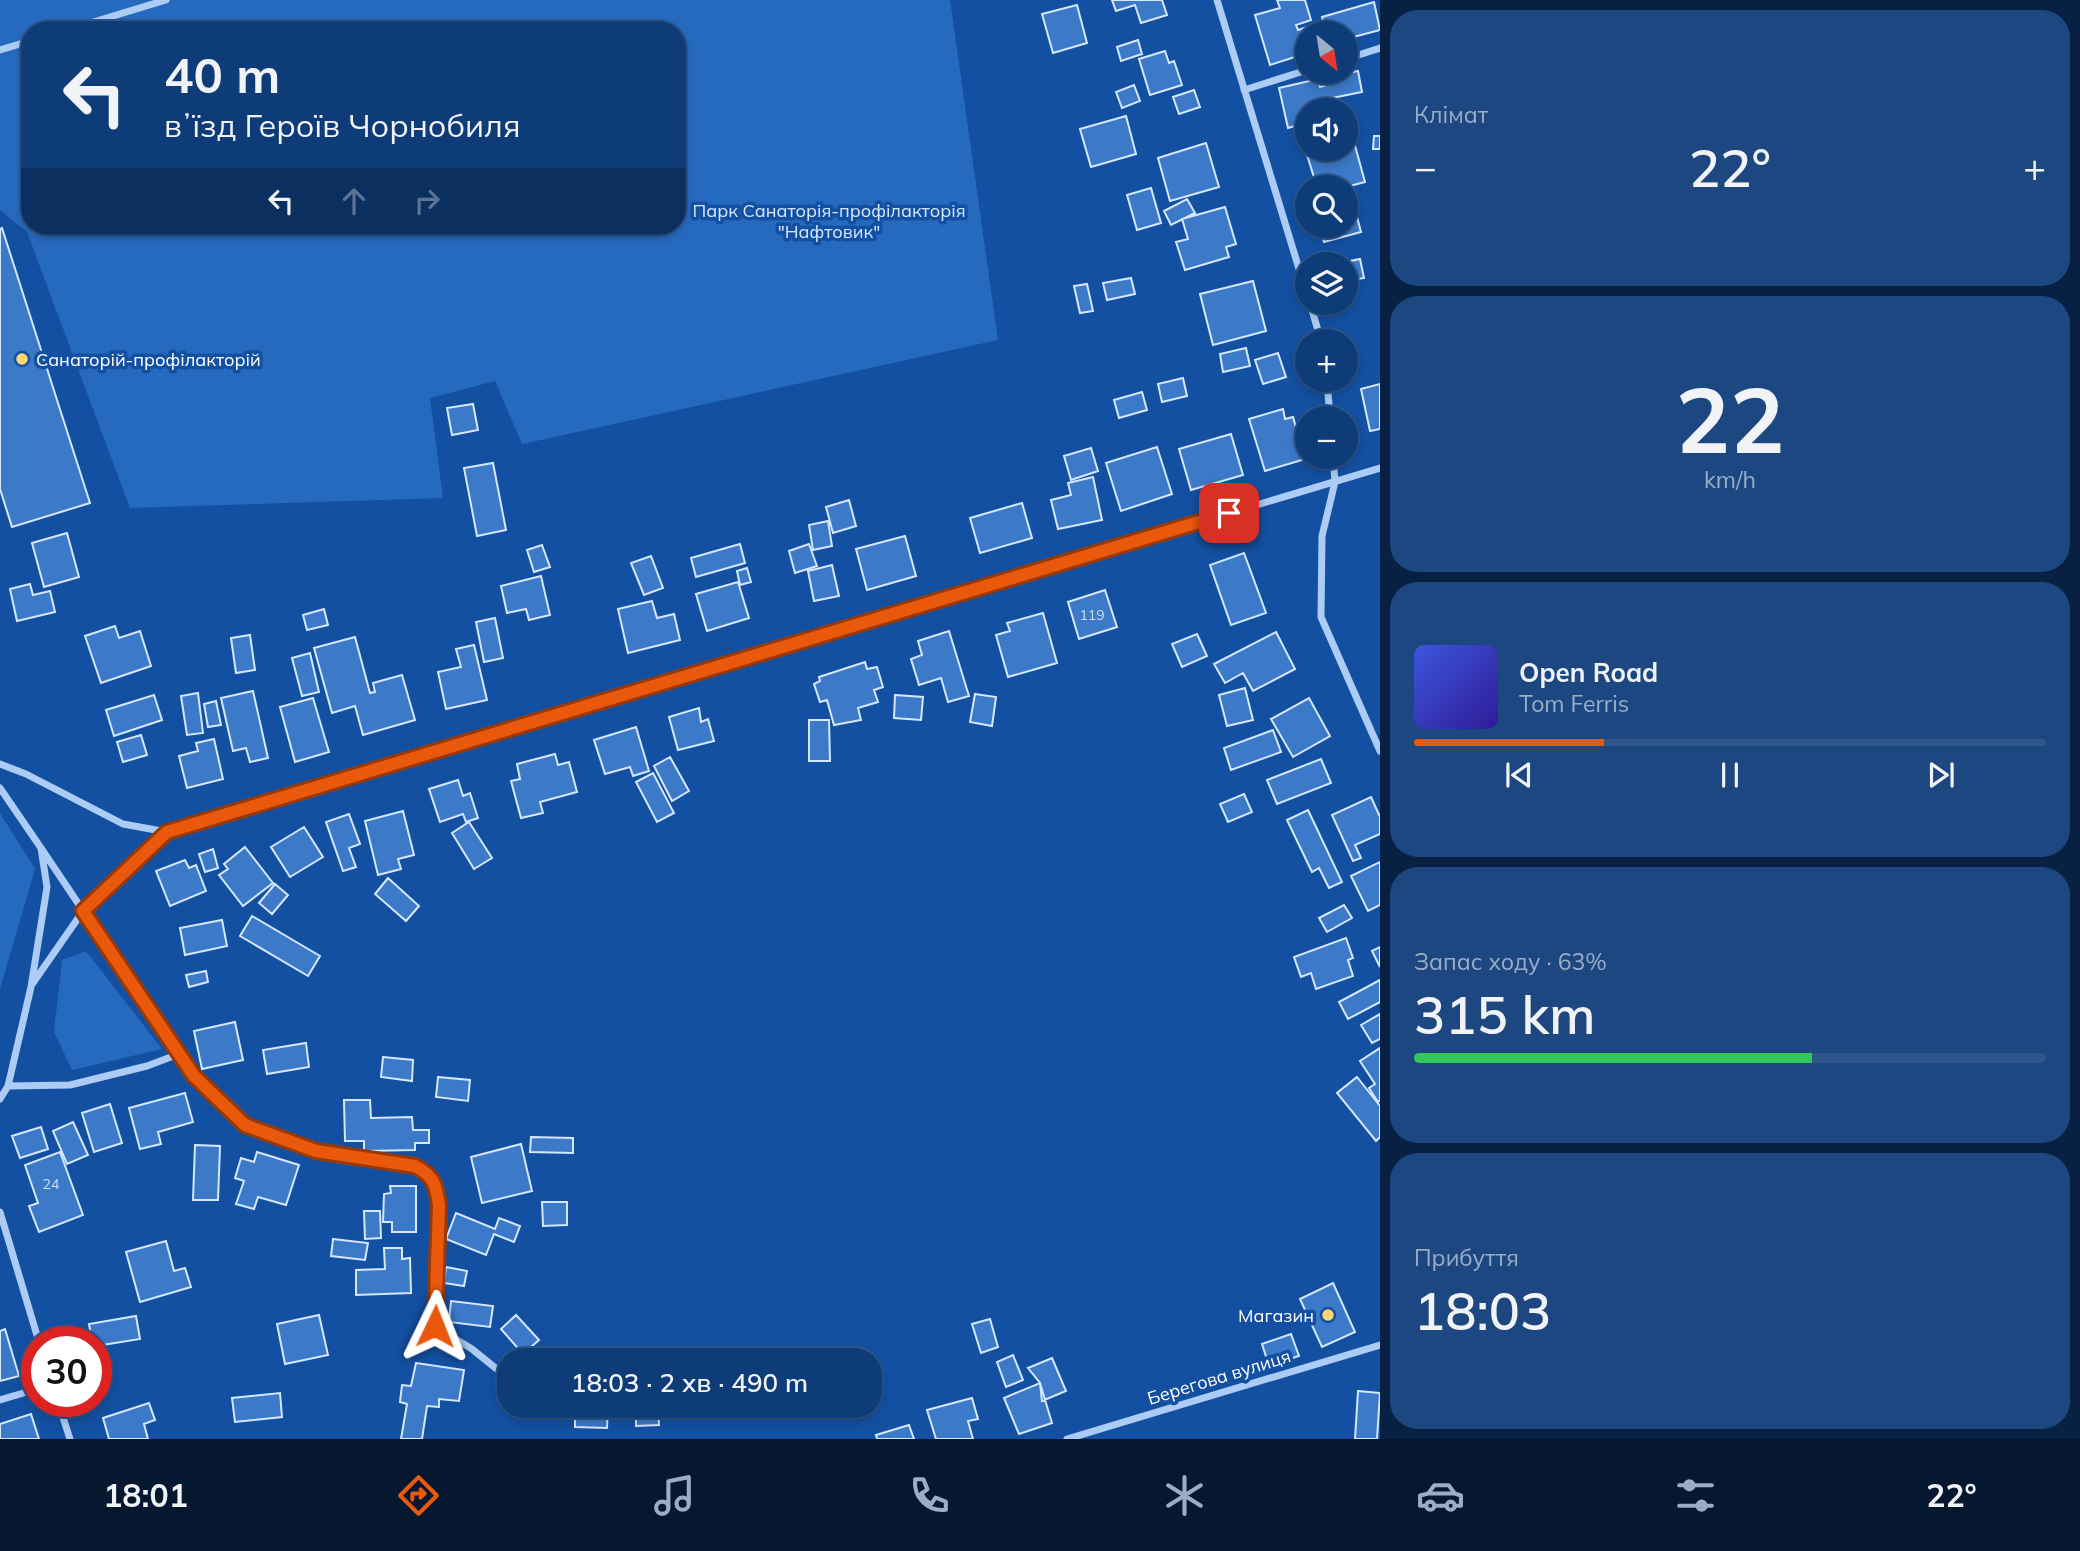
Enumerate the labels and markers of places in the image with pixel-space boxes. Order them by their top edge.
place label: Санаторій-профілакторій [36,348,261,371]
marker: Санаторій-профілакторій [14,351,30,367]
pin [1199,483,1259,543]
place label: Магазин [1238,1304,1314,1327]
marker: Магазин [1320,1307,1336,1323]

